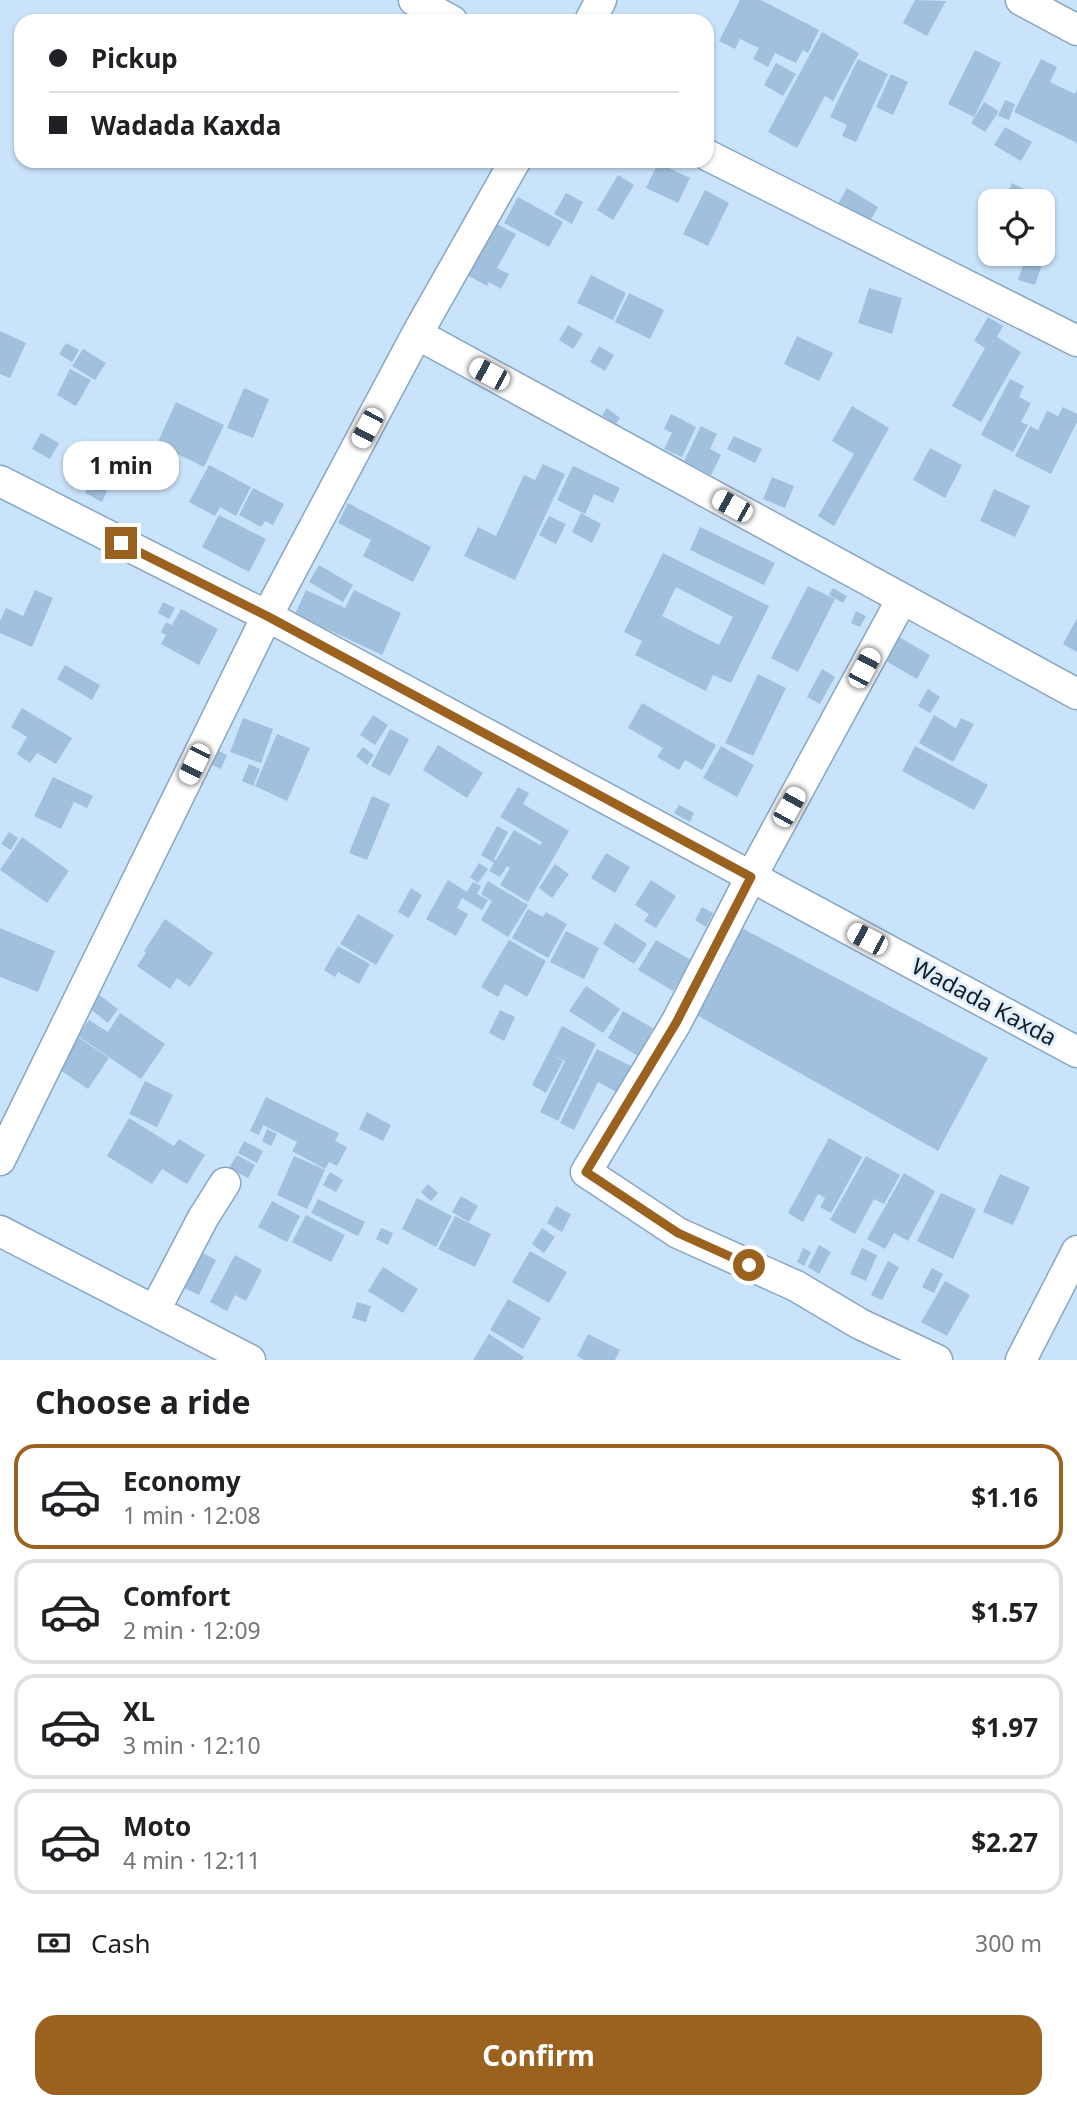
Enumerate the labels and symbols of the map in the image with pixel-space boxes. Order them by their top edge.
car [466,355,513,393]
car [348,405,387,451]
callout: 1 min [63,442,179,490]
car [709,487,756,525]
route end [105,527,137,559]
car [845,645,884,691]
car [176,741,213,787]
car [770,784,809,830]
car [844,920,891,958]
street label: Wadada Kaxda [906,949,1063,1053]
route start [733,1249,765,1281]

